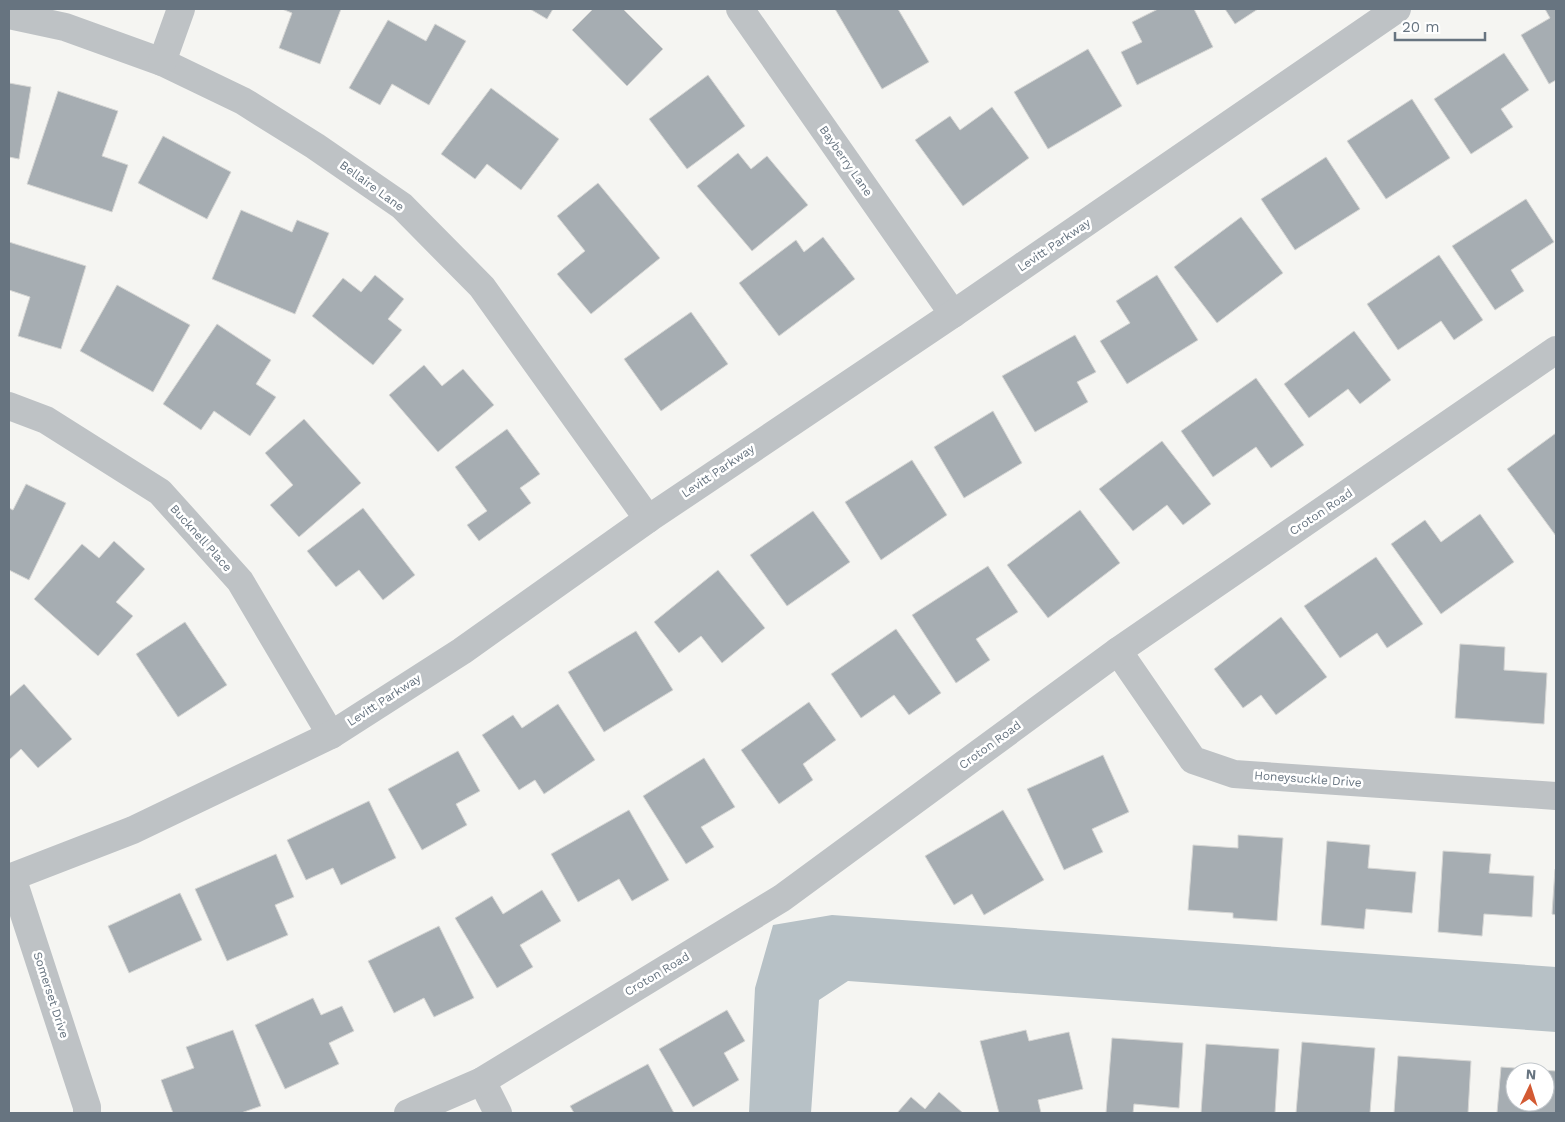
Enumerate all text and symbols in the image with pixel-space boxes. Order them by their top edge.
scale bar [1395,10,1485,42]
text: 20 m [1402,18,1440,36]
street label: Bayberry Lane [816,123,876,199]
street label: Bellaire Lane [337,158,407,214]
street label: Levitt Parkway [1015,215,1094,275]
street label: Levitt Parkway [679,441,758,501]
street label: Croton Road [1287,486,1355,538]
street label: Bucknell Place [167,502,235,575]
street label: Levitt Parkway [345,671,424,729]
street label: Croton Road [956,718,1024,772]
street label: Honeysuckle Drive [1254,768,1362,790]
street label: Croton Road [622,949,692,999]
street label: Somerset Drive [30,950,72,1040]
north arrow [1505,1062,1555,1112]
text: N [1525,1066,1537,1082]

